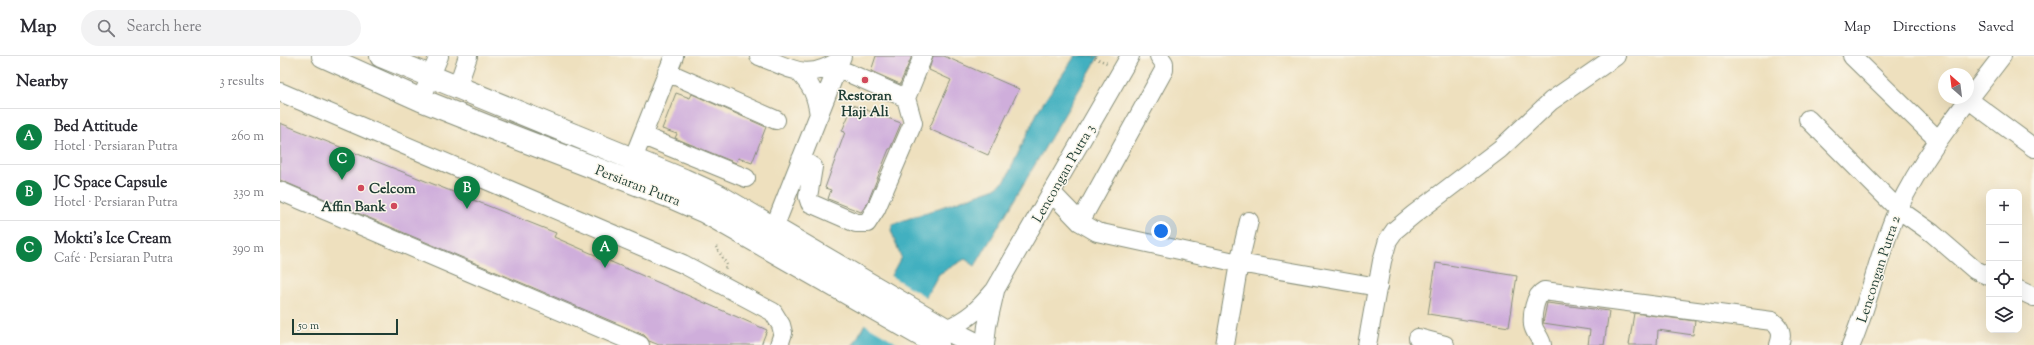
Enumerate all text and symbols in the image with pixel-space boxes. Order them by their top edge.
search box [81,10,361,46]
text: Map [20,14,57,41]
icon: search [95,17,117,39]
text: Search here [127,17,202,38]
text: Map [1844,18,1871,38]
text: Directions [1893,18,1956,38]
text: Saved [1978,18,2014,38]
north arrow [1938,68,1974,104]
text: Nearby [16,70,68,94]
text: 3 results [219,73,264,91]
marker: Restoran Haji Ali [860,75,870,85]
place label: Restoran Haji Ali [838,87,893,123]
text: Bed Attitude [54,117,138,138]
street label: Lencongan Putra 3 [1028,121,1101,227]
text: A [24,128,34,146]
text: 260 m [231,128,264,146]
text: Hotel · Persiaran Putra [54,138,178,156]
pin: C [329,147,355,180]
street label: Persiaran Putra [592,161,683,213]
text: JC Space Capsule [54,173,167,194]
pin: B [454,176,480,209]
place label: Celcom [369,180,416,200]
marker: Celcom [356,183,366,193]
text: B [25,184,33,202]
text: 330 m [233,184,264,202]
map controls [1986,189,2022,333]
button: + [1986,189,2022,225]
text: Hotel · Persiaran Putra [54,194,178,212]
place label: Affin Bank [321,198,386,218]
marker: Affin Bank [389,201,399,211]
street label: Lencongan Putra 2 [1853,213,1907,326]
your location [1151,221,1171,241]
button: − [1986,225,2022,261]
text: Mokti's Ice Cream [54,229,171,250]
pin: A [592,235,618,268]
text: C [24,240,34,258]
text: 390 m [232,240,264,258]
text: Café · Persiaran Putra [54,250,173,268]
button: locate [1986,261,2022,297]
button: layers [1986,297,2022,333]
scale bar [292,317,398,336]
text: 50 m [298,318,319,334]

